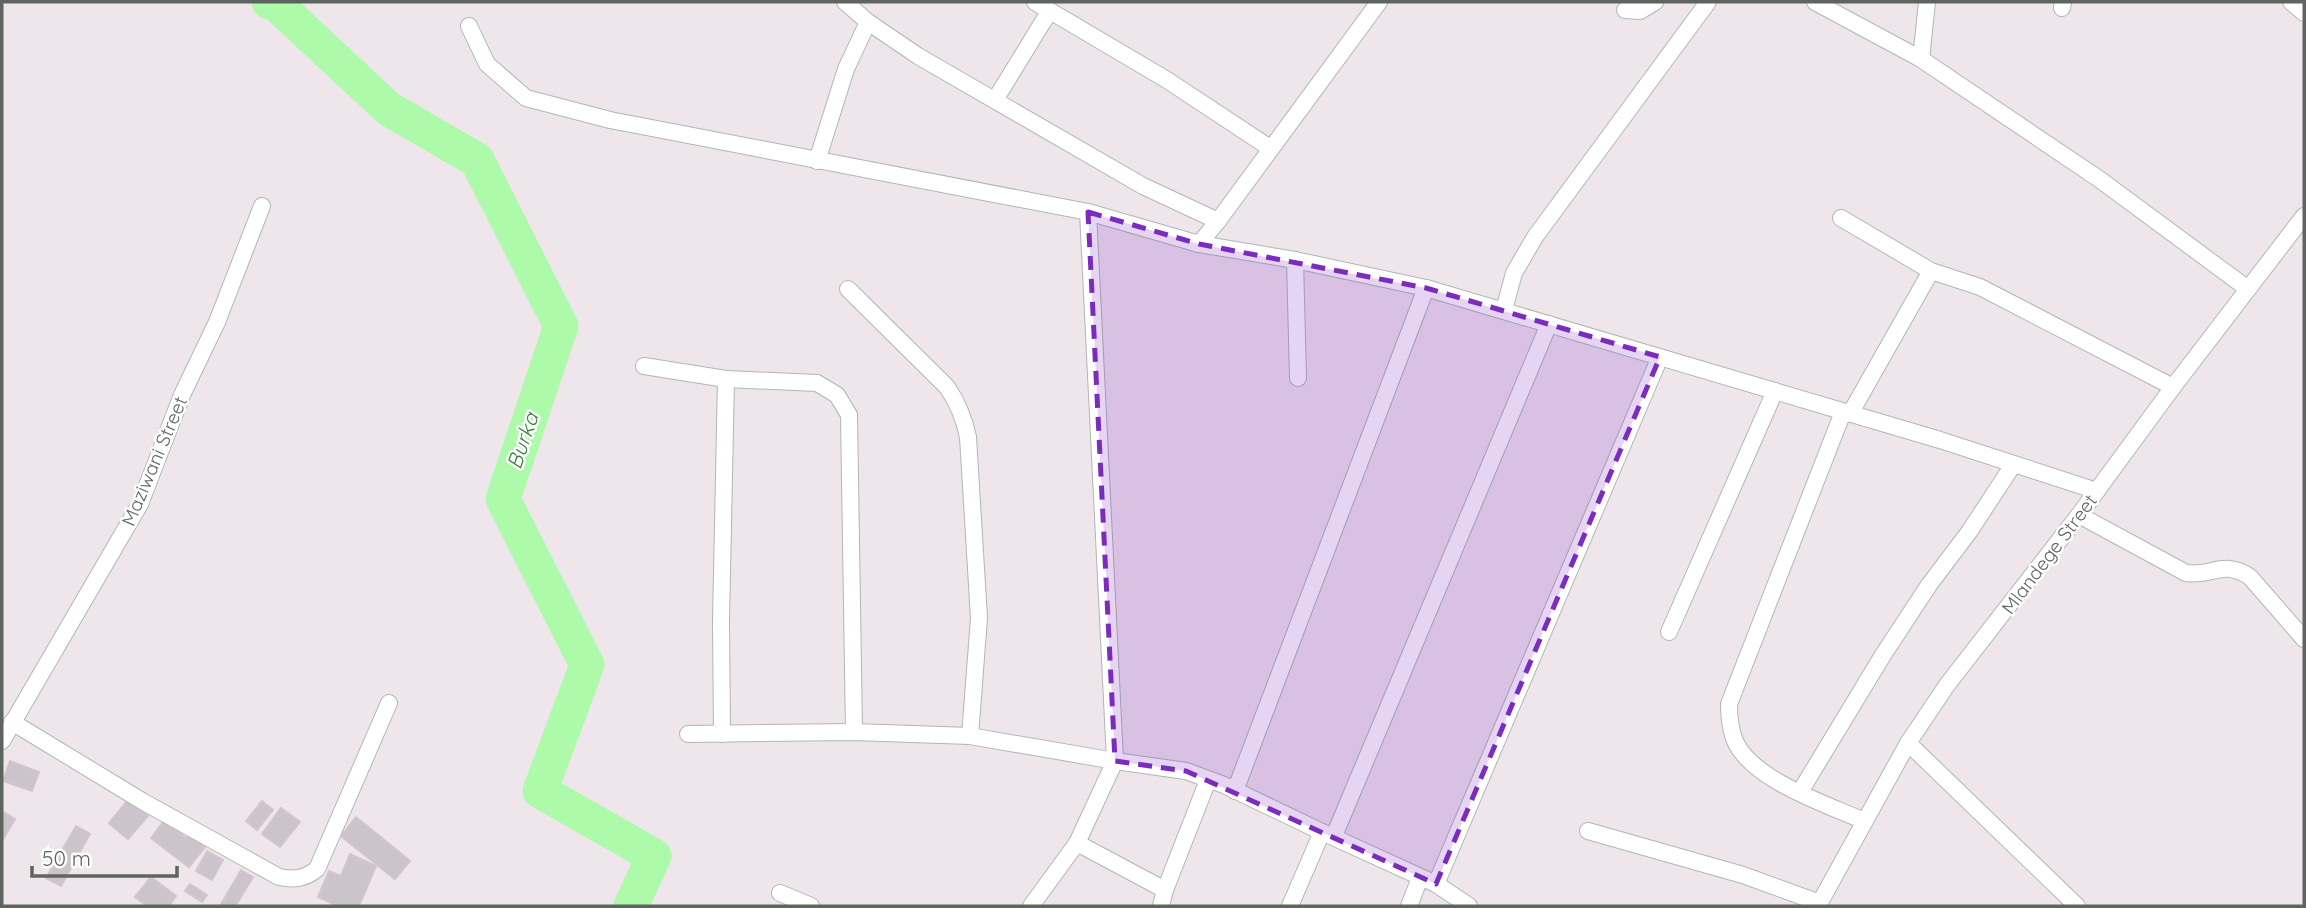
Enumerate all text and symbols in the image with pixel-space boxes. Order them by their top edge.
street label: Maziwani Street [116,393,192,529]
water label: Burka [500,408,544,472]
street label: Mlandege Street [1996,489,2102,619]
scale bar [32,834,177,878]
text: 50 m [42,845,91,871]

